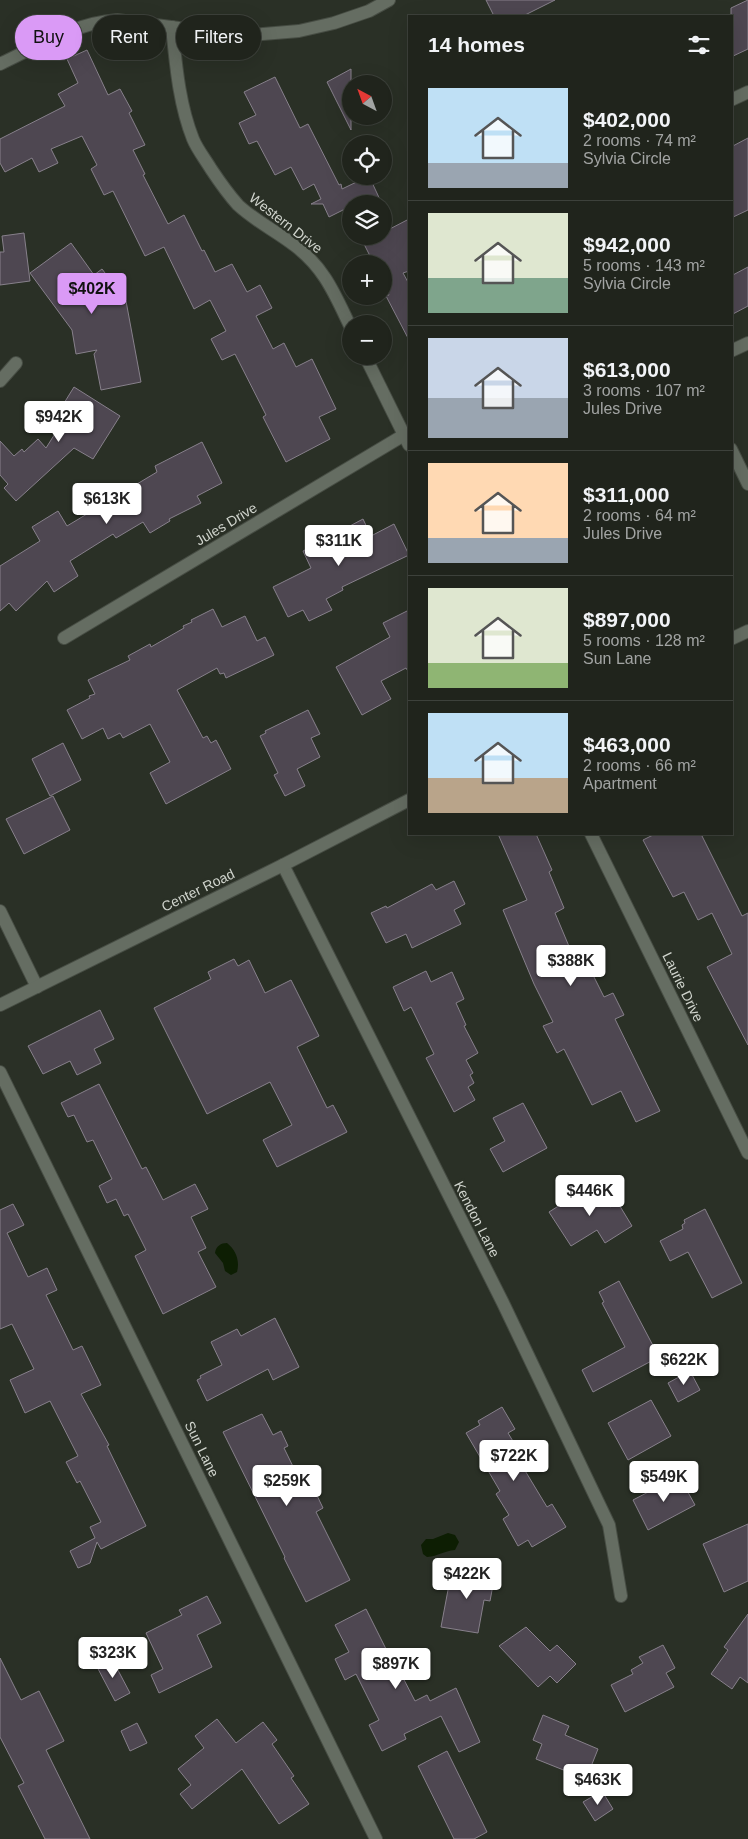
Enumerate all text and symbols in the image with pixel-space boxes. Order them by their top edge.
chip: Buy [15,15,82,60]
chip: Rent [92,15,166,60]
chip: Filters [176,15,261,60]
icon: filters [685,31,713,59]
text: 14 homes [428,33,525,56]
north arrow [342,75,392,125]
map controls [342,75,392,365]
icon: home [468,108,528,168]
text: $402,000 [583,108,671,131]
text: 2 rooms · 74 m² [583,132,696,149]
button: locate [342,135,392,185]
text: Sylvia Circle [583,150,671,167]
street label: Western Drive [246,189,326,257]
button: layers [342,195,392,245]
icon: home [468,233,528,293]
text: $942,000 [583,233,671,256]
button: + [342,255,392,305]
text: 5 rooms · 143 m² [583,257,705,274]
pin: $402K [57,272,127,315]
text: Sylvia Circle [583,275,671,292]
text: $402K [68,280,116,297]
button: − [342,315,392,365]
icon: home [468,358,528,418]
text: $613,000 [583,358,671,381]
text: 3 rooms · 107 m² [583,382,705,399]
pin: $942K [24,400,94,443]
text: Jules Drive [583,400,662,417]
text: $942K [35,408,83,425]
pin: $613K [72,482,142,525]
icon: home [468,483,528,543]
text: $311,000 [583,483,669,506]
text: $613K [83,490,131,507]
street label: Jules Drive [192,499,260,549]
text: 2 rooms · 64 m² [583,507,696,524]
pin: $311K [304,524,374,567]
text: Jules Drive [583,525,662,542]
text: $311K [316,532,362,549]
icon: home [468,608,528,668]
text: $897,000 [583,608,671,631]
text: 5 rooms · 128 m² [583,632,705,649]
text: Sun Lane [583,650,652,667]
icon: home [468,733,528,793]
text: $463,000 [583,733,671,756]
text: 2 rooms · 66 m² [583,757,696,774]
text: Apartment [583,775,657,792]
street label: Center Road [159,865,237,915]
pin: $388K [536,944,606,987]
street label: Laurie Drive [659,950,707,1025]
text: $388K [547,952,595,969]
pin: $446K [555,1174,625,1217]
street label: Kendon Lane [451,1178,503,1260]
text: $446K [566,1182,614,1199]
pin: $622K [649,1344,719,1386]
text: $622K [660,1351,708,1368]
street label: Sun Lane [182,1419,222,1480]
pin: $722K [479,1440,549,1482]
text: $722K [490,1447,538,1464]
pin: $549K [629,1460,699,1503]
pin: $259K [252,1464,322,1507]
text: $549K [640,1468,688,1485]
text: $259K [263,1472,311,1489]
pin: $422K [432,1558,502,1600]
text: $422K [443,1565,491,1582]
pin: $323K [78,1636,148,1679]
text: $323K [89,1644,137,1661]
pin: $897K [361,1648,431,1690]
text: $897K [372,1655,420,1672]
pin: $463K [563,1764,633,1806]
text: $463K [574,1771,622,1788]

